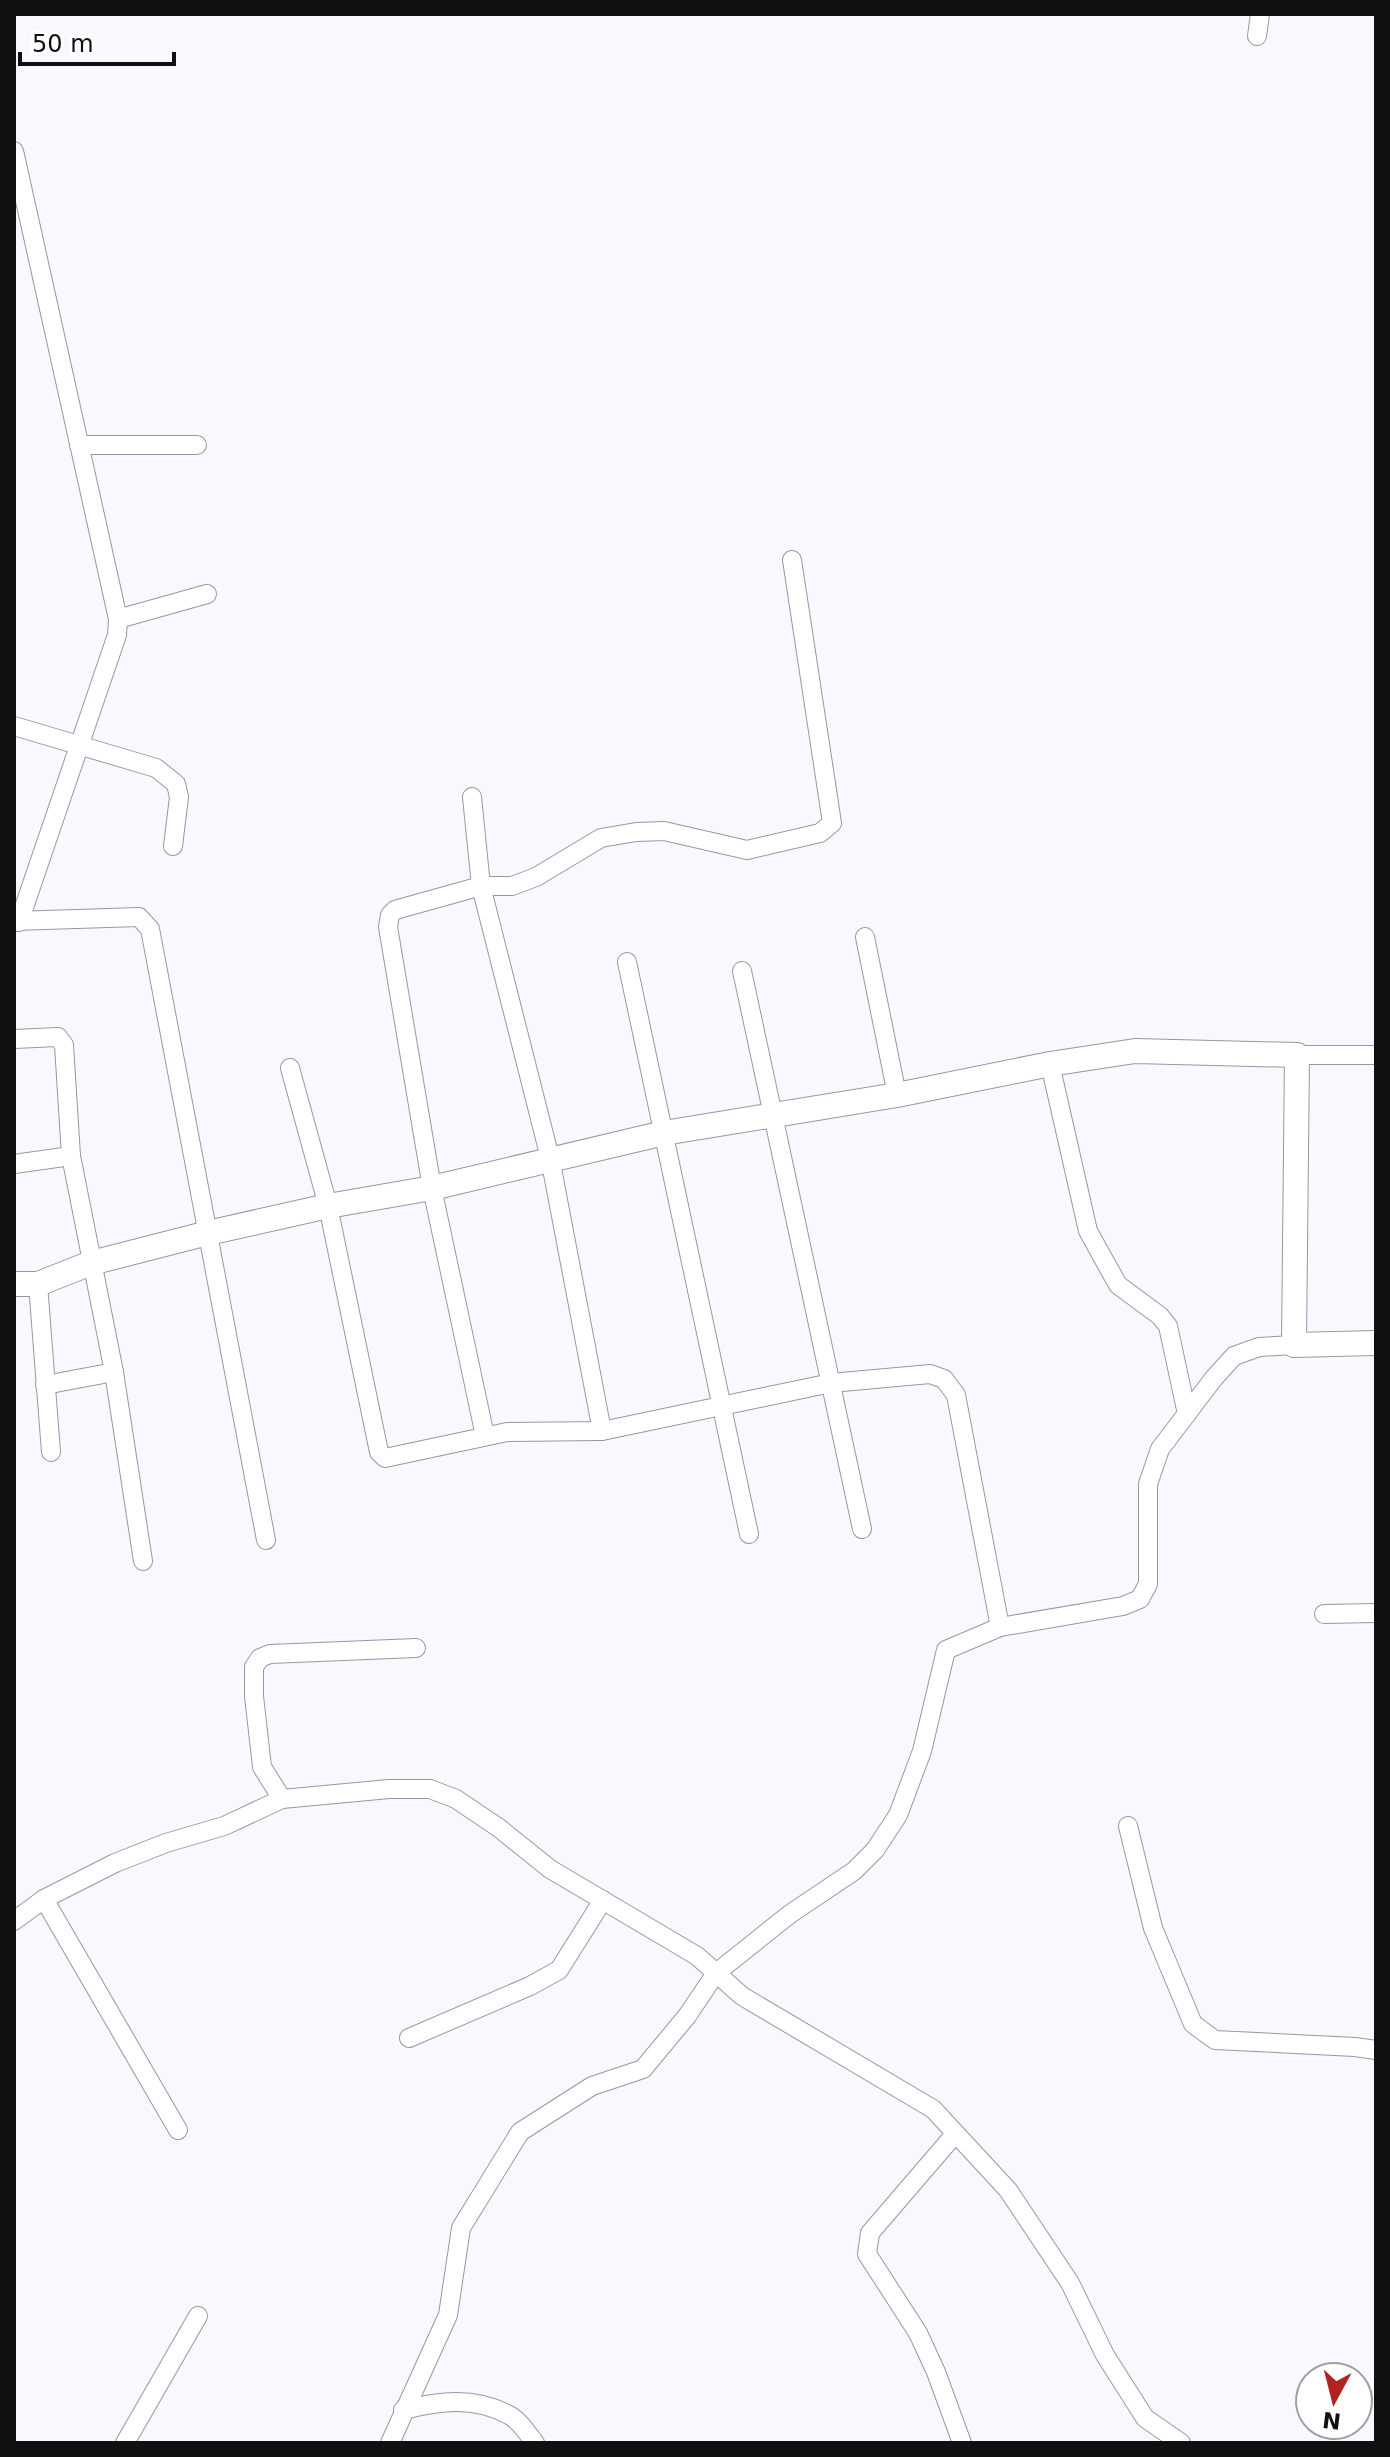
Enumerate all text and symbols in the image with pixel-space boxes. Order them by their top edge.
scale bar [20,16,174,66]
text: 50 m [32,30,94,58]
north arrow [1294,2361,1374,2441]
text: N [1321,2407,1342,2434]

